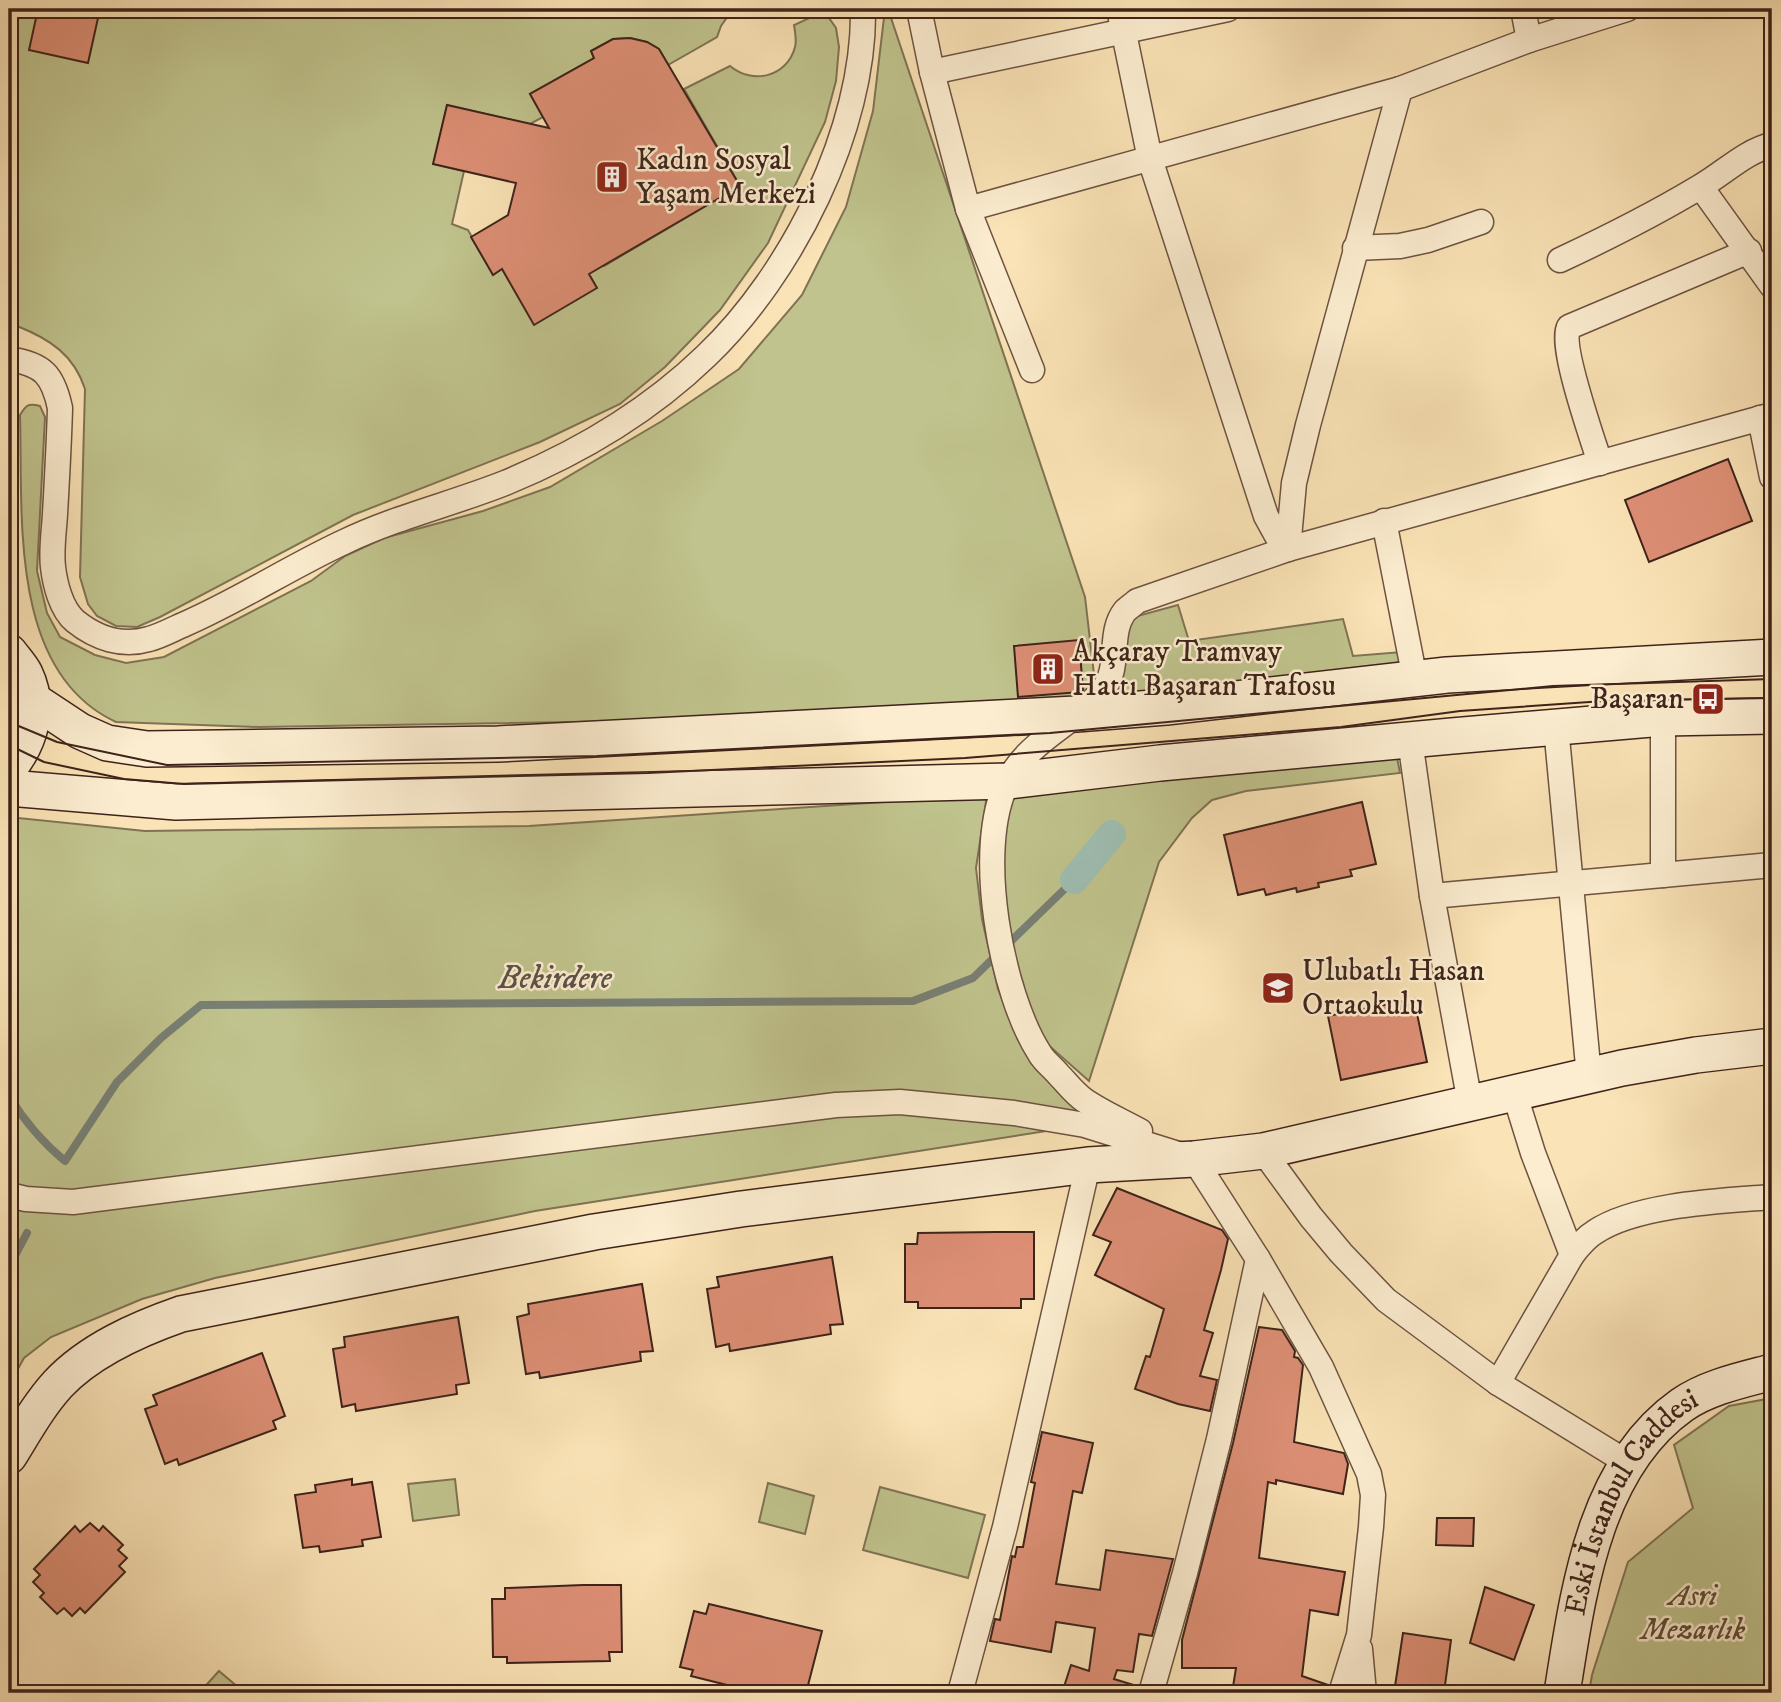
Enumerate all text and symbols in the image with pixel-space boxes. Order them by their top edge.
place label: Kadın Sosyal Yaşam Merkezi [636,142,816,213]
building icon: Kadın Sosyal Yaşam Merkezi [593,158,631,196]
place label: Akçaray Tramvay Hattı Başaran Trafosu [1072,634,1336,705]
building icon: Akçaray Tramvay Hattı Başaran Trafosu [1029,650,1067,688]
bus stop icon: Başaran [1689,680,1727,718]
place label: Başaran [1590,681,1684,718]
place label: Ulubatlı Hasan Ortaokulu [1302,953,1485,1024]
water label: Bekirdere [497,959,613,999]
school or university icon: Ulubatlı Hasan Ortaokulu [1259,969,1297,1007]
street label: Eski İstanbul Caddesi [1557,1381,1705,1619]
park label: Asri Mezarlık [1639,1578,1746,1649]

